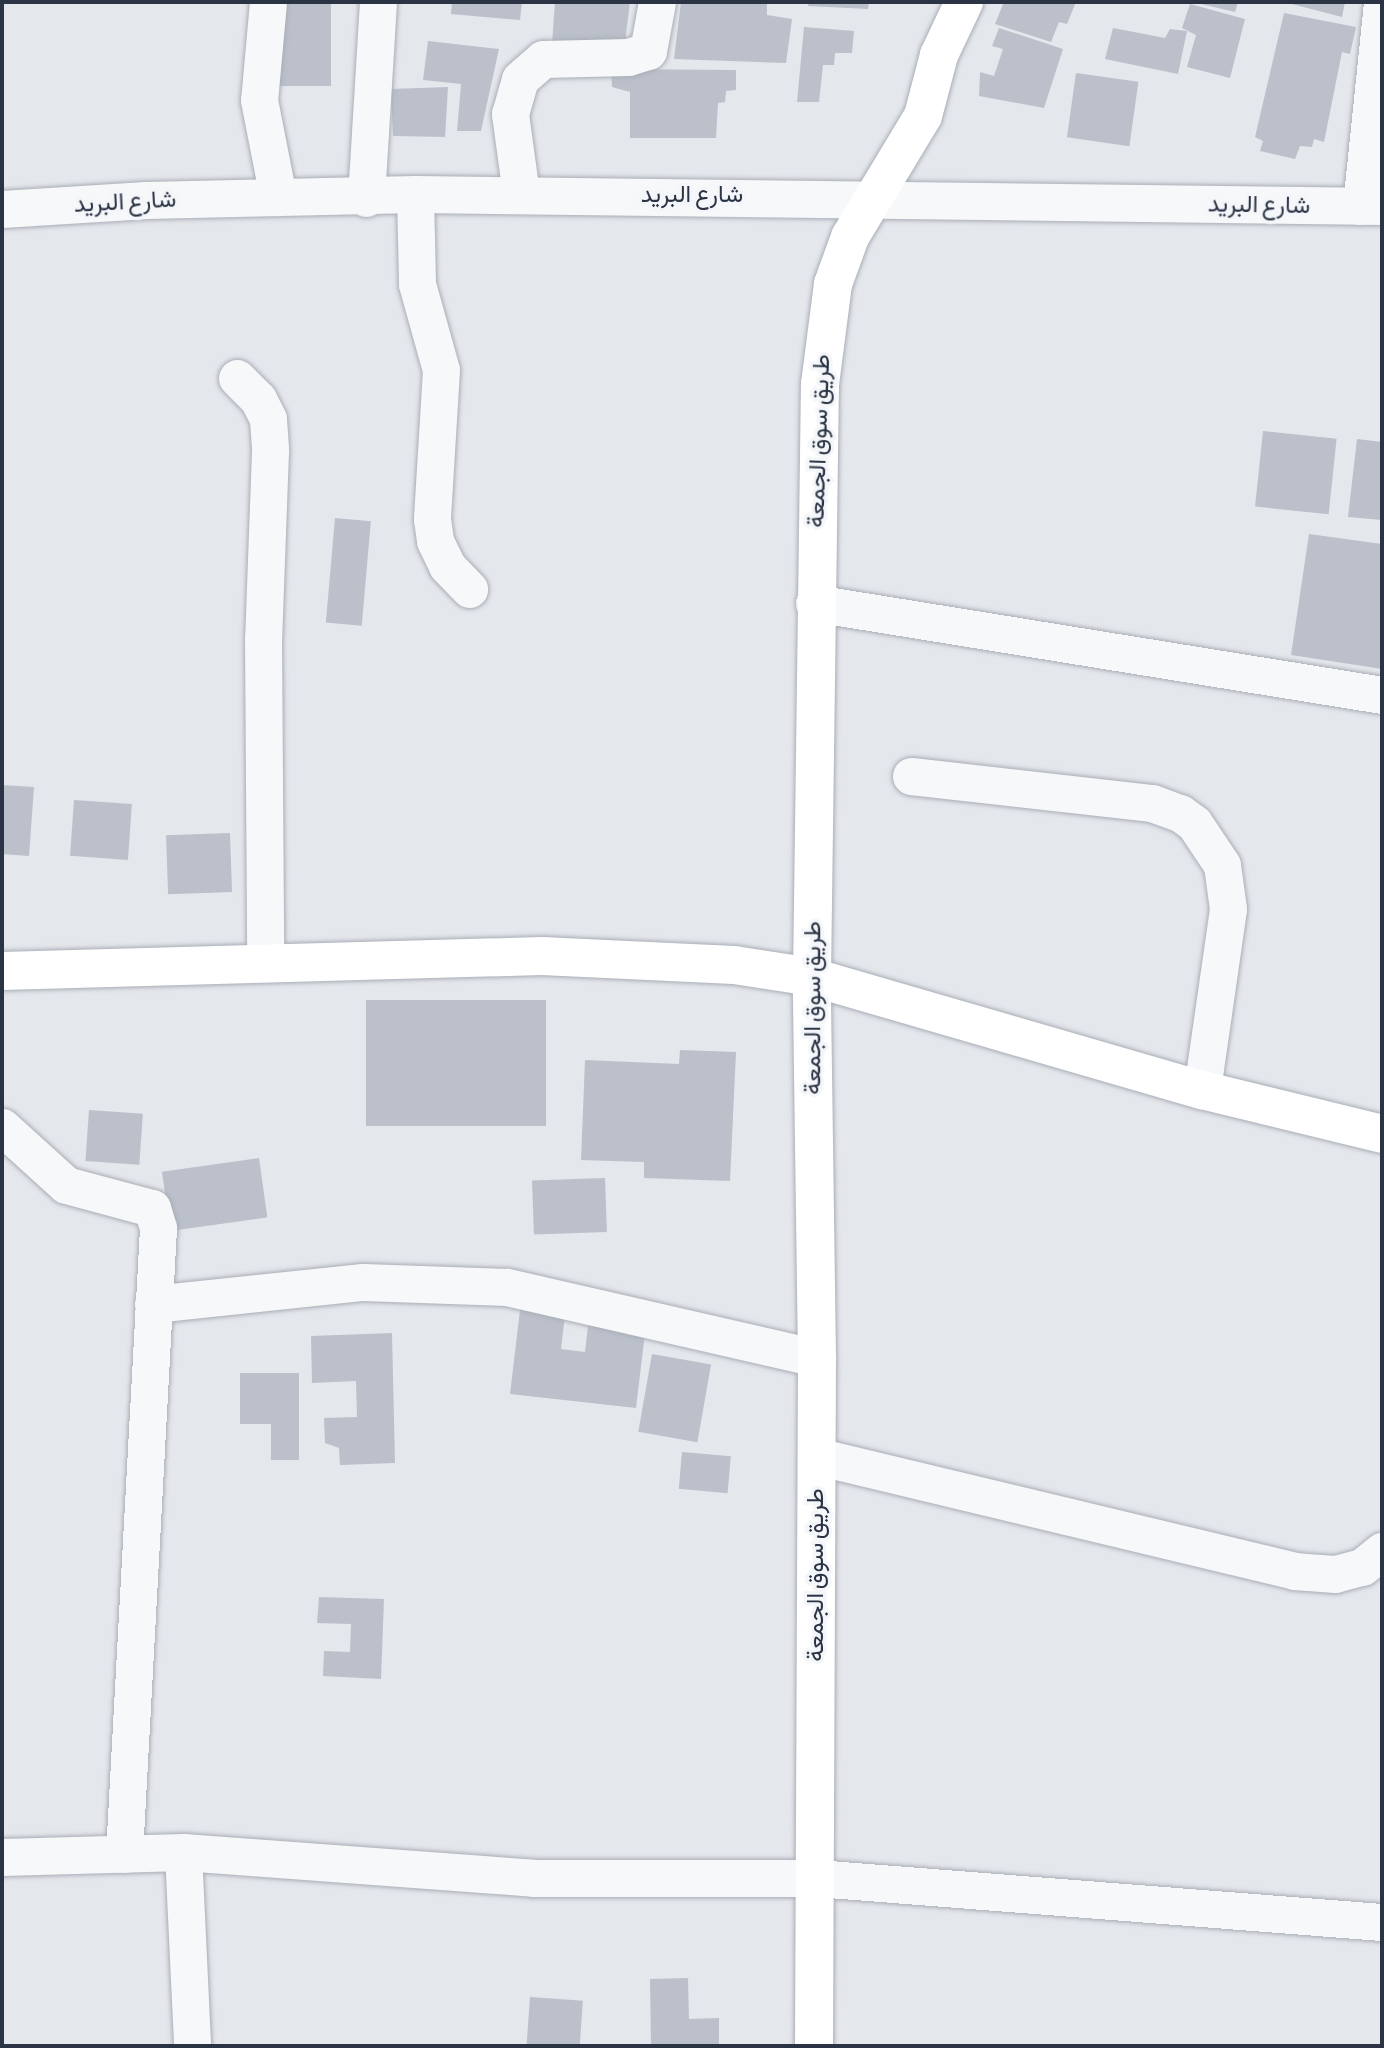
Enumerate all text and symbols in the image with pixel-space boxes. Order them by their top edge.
street label: شارع البريد [641,181,743,209]
street label: شارع البريد [73,185,177,219]
street label: شارع البريد [1208,190,1310,220]
street label: طريق سوق الجمعة [802,354,836,528]
street label: طريق سوق الجمعة [799,921,827,1095]
street label: طريق سوق الجمعة [802,1488,830,1662]

